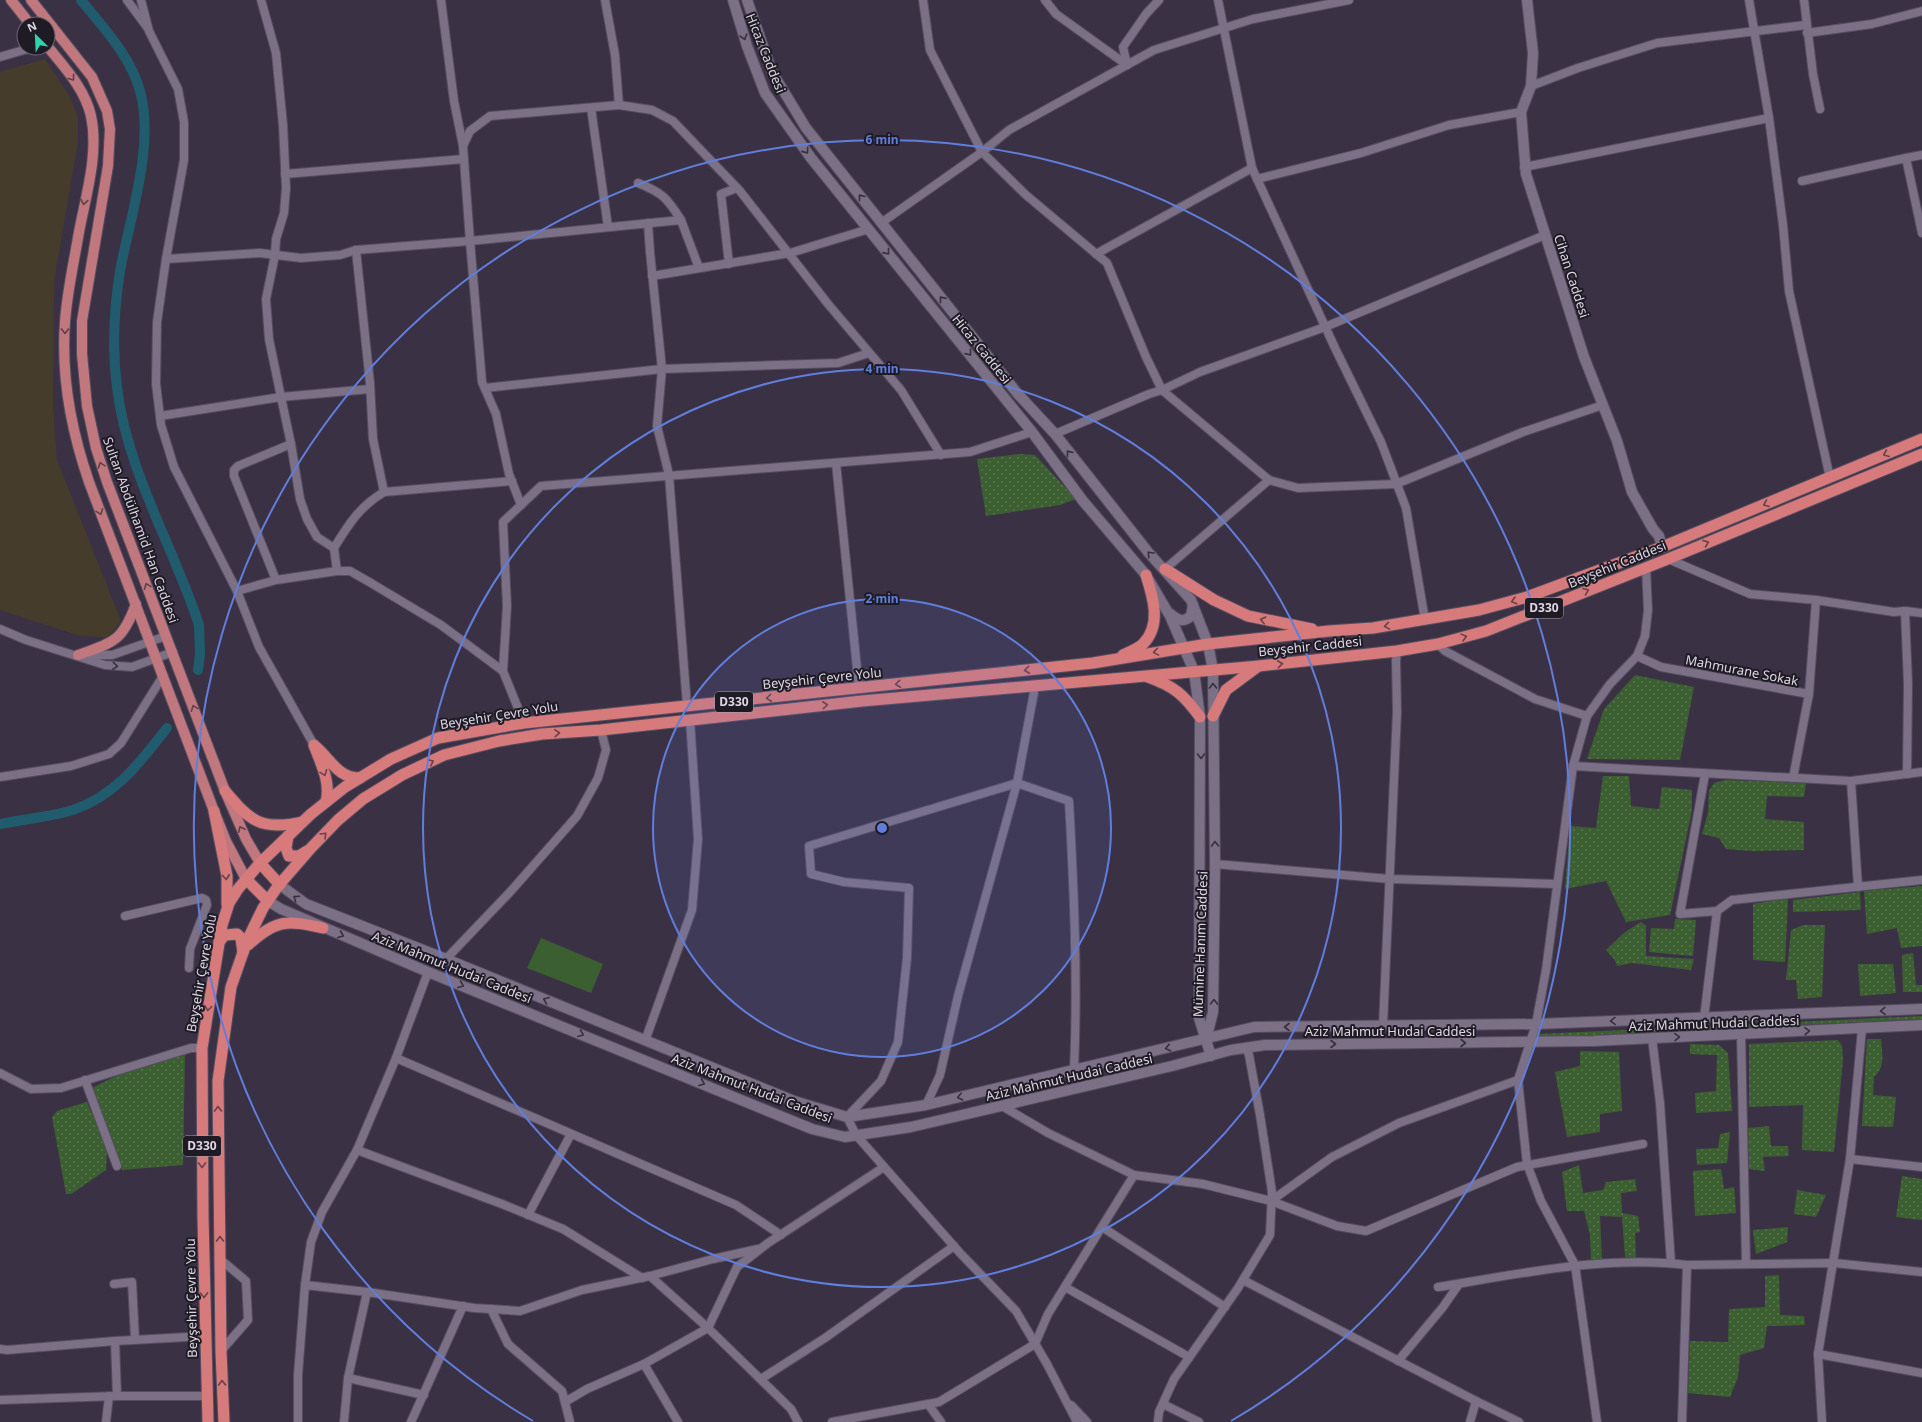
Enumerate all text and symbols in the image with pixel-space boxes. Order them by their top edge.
street label: Hicaz Caddesi [742,10,790,96]
north arrow [16,16,56,56]
text: N [25,18,39,35]
one-way arrow [739,34,748,41]
one-way arrow [67,74,75,81]
text: 6 min [865,131,899,148]
one-way arrow [801,146,808,153]
one-way arrow [858,194,865,201]
one-way arrow [81,199,89,205]
street label: Cihan Caddesi [1550,232,1594,320]
one-way arrow [883,247,890,254]
one-way arrow [939,296,946,303]
street label: Hicaz Caddesi [948,311,1016,387]
one-way arrow [60,328,69,334]
one-way arrow [964,349,971,356]
text: 4 min [865,360,899,377]
street label: Sultan Abdülhamid Han Caddesi [99,435,183,625]
one-way arrow [1883,449,1890,457]
one-way arrow [1067,450,1074,457]
one-way arrow [98,461,106,468]
one-way arrow [1762,499,1770,507]
one-way arrow [96,508,104,515]
street label: Beyşehir Caddesi [1565,536,1669,592]
one-way arrow [1703,540,1710,548]
one-way arrow [1148,551,1155,559]
one-way arrow [144,583,152,590]
one-way arrow [1582,588,1589,596]
text: 2 min [865,590,899,607]
one-way arrow [1511,596,1518,605]
road number: D330 [1525,598,1563,618]
one-way arrow [1260,616,1266,624]
one-way arrow [1384,621,1390,630]
street label: Beyşehir Caddesi [1257,632,1363,660]
one-way arrow [1460,633,1467,642]
one-way arrow [1153,647,1159,656]
street label: Mahmurane Sokak [1684,650,1800,690]
one-way arrow [1277,659,1283,668]
one-way arrow [112,661,118,670]
street label: Beyşehir Çevre Yolu [762,663,882,693]
one-way arrow [1024,665,1030,674]
one-way arrow [895,679,901,688]
one-way arrow [1209,683,1217,689]
road number: D330 [715,692,753,712]
one-way arrow [765,693,772,702]
street label: Beyşehir Çevre Yolu [439,697,559,733]
one-way arrow [822,701,828,710]
one-way arrow [190,704,198,711]
one-way arrow [554,728,560,737]
one-way arrow [1196,753,1205,759]
one-way arrow [426,759,434,767]
one-way arrow [320,770,328,777]
centre of rings [875,821,889,835]
one-way arrow [238,825,246,833]
one-way arrow [319,832,327,839]
one-way arrow [1211,841,1219,847]
street label: Mümine Hanım Caddesi [1188,871,1212,1017]
one-way arrow [221,874,230,880]
one-way arrow [293,895,300,903]
street label: Beyşehir Çevre Yolu [182,913,220,1033]
street label: Aziz Mahmut Hudai Caddesi [369,927,535,1007]
one-way arrow [336,930,344,938]
one-way arrow [457,981,464,989]
one-way arrow [542,996,549,1004]
one-way arrow [1209,999,1218,1005]
one-way arrow [204,1005,213,1011]
one-way arrow [1880,1007,1886,1015]
street label: Aziz Mahmut Hudai Caddesi [1628,1011,1800,1035]
one-way arrow [1610,1017,1616,1025]
street label: Aziz Mahmut Hudai Caddesi [1305,1022,1475,1040]
one-way arrow [1284,1023,1290,1031]
one-way arrow [1804,1027,1810,1036]
one-way arrow [578,1030,585,1038]
one-way arrow [1674,1033,1680,1041]
one-way arrow [1460,1039,1466,1047]
one-way arrow [1330,1040,1336,1048]
one-way arrow [1165,1044,1171,1052]
street label: Aziz Mahmut Hudai Caddesi [669,1049,835,1127]
street label: Aziz Mahmut Hudai Caddesi [984,1049,1154,1105]
one-way arrow [698,1079,705,1087]
one-way arrow [957,1092,964,1101]
one-way arrow [214,1106,223,1112]
road number: D330 [183,1136,221,1156]
one-way arrow [198,1162,206,1168]
one-way arrow [216,1236,224,1242]
street label: Beyşehir Çevre Yolu [181,1238,201,1358]
one-way arrow [200,1292,208,1298]
one-way arrow [218,1380,227,1386]

